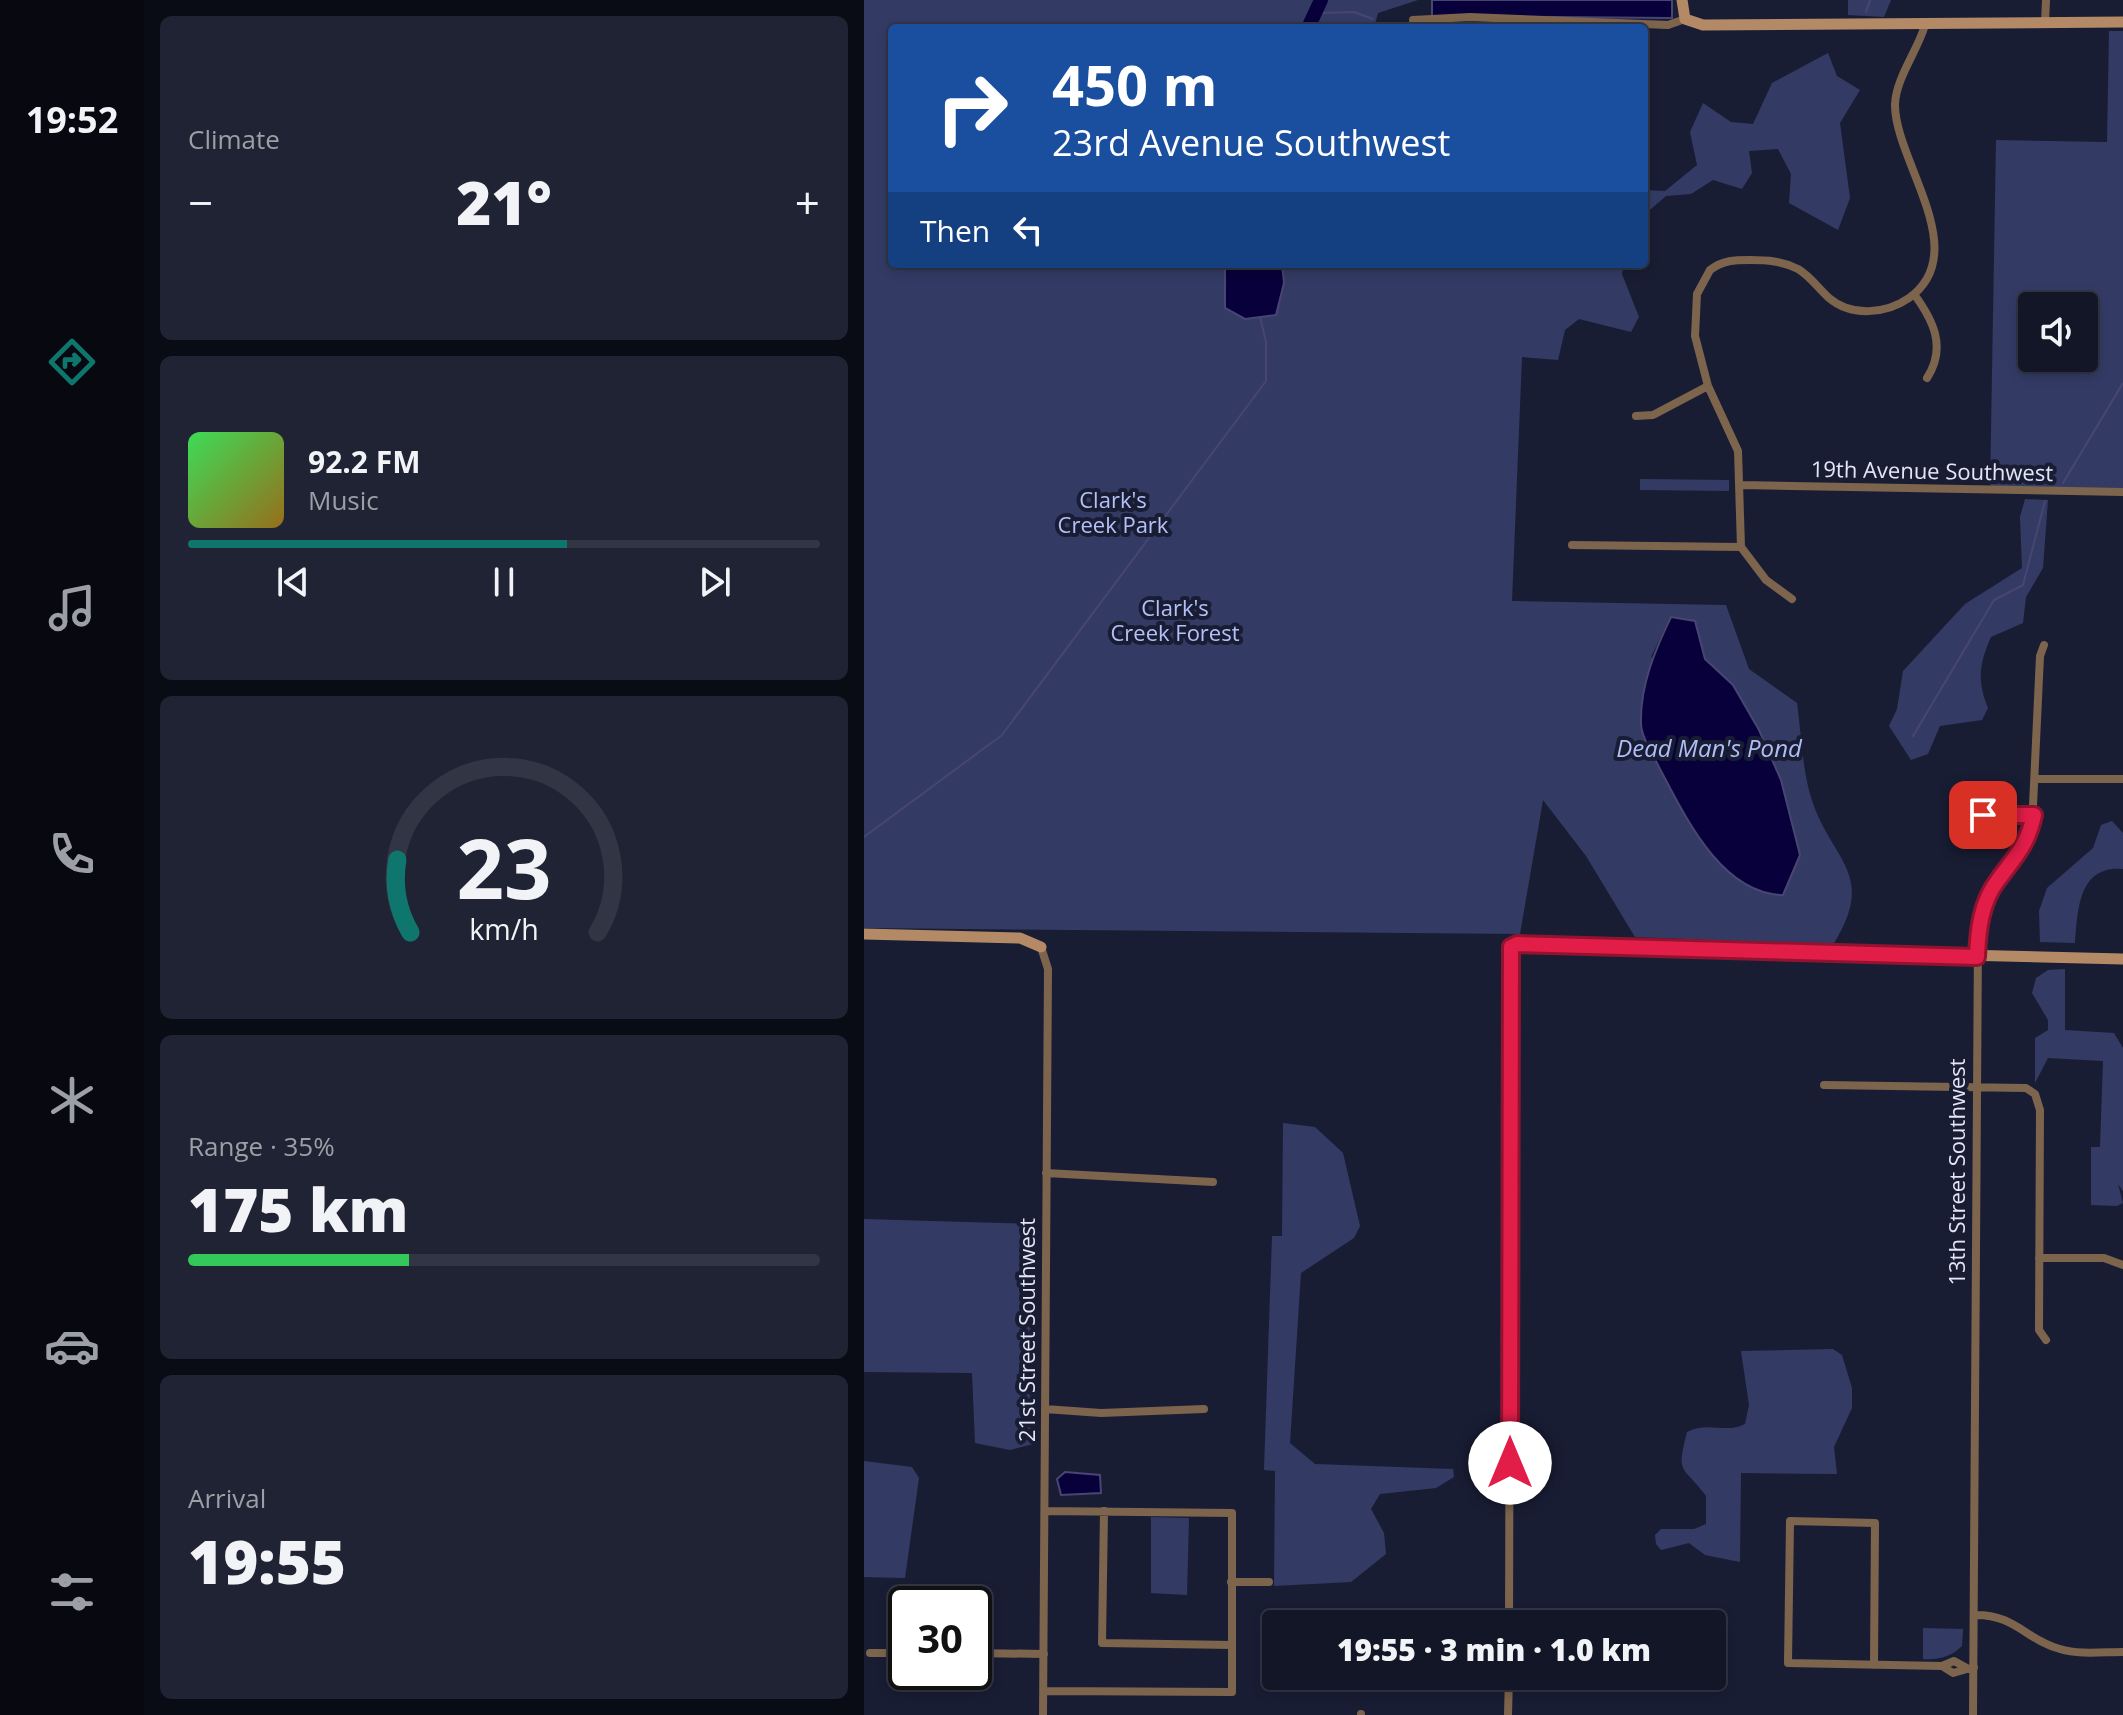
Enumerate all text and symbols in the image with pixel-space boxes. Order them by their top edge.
text: 450 m [1052,46,1218,122]
icon: right [920,56,1024,160]
text: 19:52 [26,95,118,144]
text: 23rd Avenue Southwest [1052,118,1450,167]
text: Climate [188,121,280,157]
text: 21° [456,161,552,243]
text: − [188,172,213,232]
text: + [795,172,820,232]
icon: left [1006,208,1050,252]
text: Then [920,210,990,251]
map controls [2018,292,2098,372]
button: sound [2018,292,2098,372]
icon: directions [44,334,100,390]
text: 92.2 FM [308,441,421,482]
street label: 19th Avenue Southwest [1811,453,2054,487]
text: Music [308,482,379,518]
park label: Clark's Creek Park [1058,484,1169,539]
icon: previous [271,560,315,604]
icon: pause [482,560,526,604]
icon: next [693,560,737,604]
icon: music [44,580,100,636]
park label: Clark's Creek Forest [1110,592,1240,647]
water label: Dead Man's Pond [1616,731,1803,764]
pin [1949,781,2017,849]
icon: arrive [1961,793,2005,837]
text: 23 [456,810,552,923]
icon: phone [44,826,100,882]
text: km/h [469,910,539,949]
street label: 13th Street Southwest [1941,1058,1971,1286]
icon: climate [44,1072,100,1128]
text: Range · 35% [188,1128,335,1164]
text: 175 km [188,1168,409,1250]
street label: 21st Street Southwest [1011,1218,1041,1442]
icon: car [44,1318,100,1374]
position arrow [1468,1421,1552,1505]
text: Arrival [188,1480,266,1516]
text: 19:55 [188,1520,346,1602]
icon: filters [44,1564,100,1620]
speed limit sign: 30 [888,1586,992,1690]
text: 19:55 · 3 min · 1.0 km [1337,1629,1651,1670]

